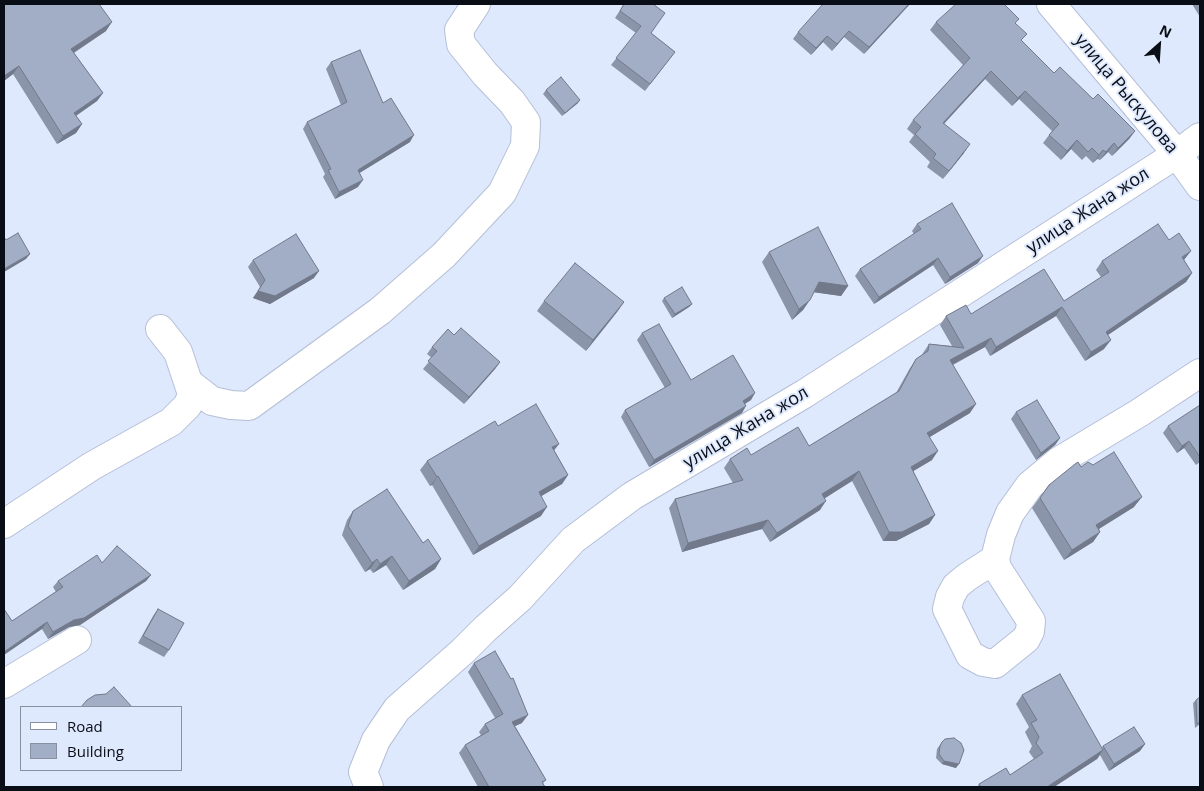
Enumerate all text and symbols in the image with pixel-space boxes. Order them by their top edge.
north arrow [1134,20,1184,70]
text: N [1157,20,1175,42]
street label: улица Рыскулова [1070,30,1182,158]
street label: улица Жана жол [1022,163,1154,259]
street label: улица Жана жол [679,382,813,474]
legend [20,706,182,771]
text: Road [67,716,103,736]
text: Building [67,741,124,761]

